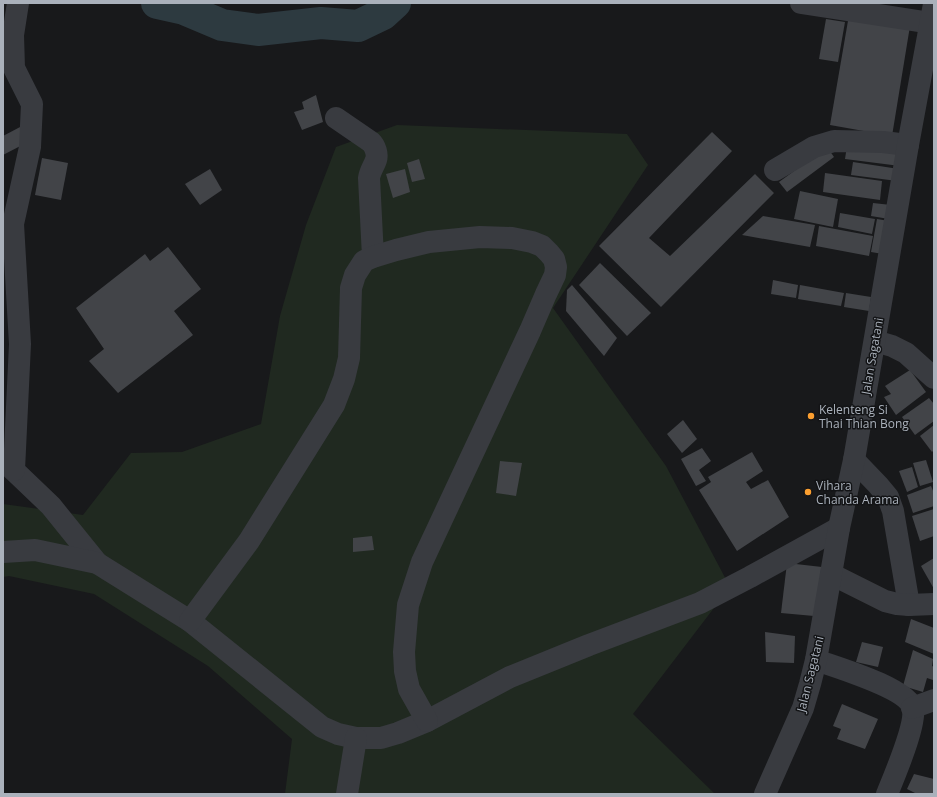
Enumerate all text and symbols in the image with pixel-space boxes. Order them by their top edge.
street label: Jalan Sagatani [857,316,887,397]
place label: Kelenteng Si Thai Thian Bong [819,401,909,432]
marker: Kelenteng Si Thai Thian Bong [806,411,816,421]
place label: Vihara Chanda Arama [816,477,899,508]
marker: Vihara Chanda Arama [803,487,813,497]
street label: Jalan Sagatani [792,634,828,715]

